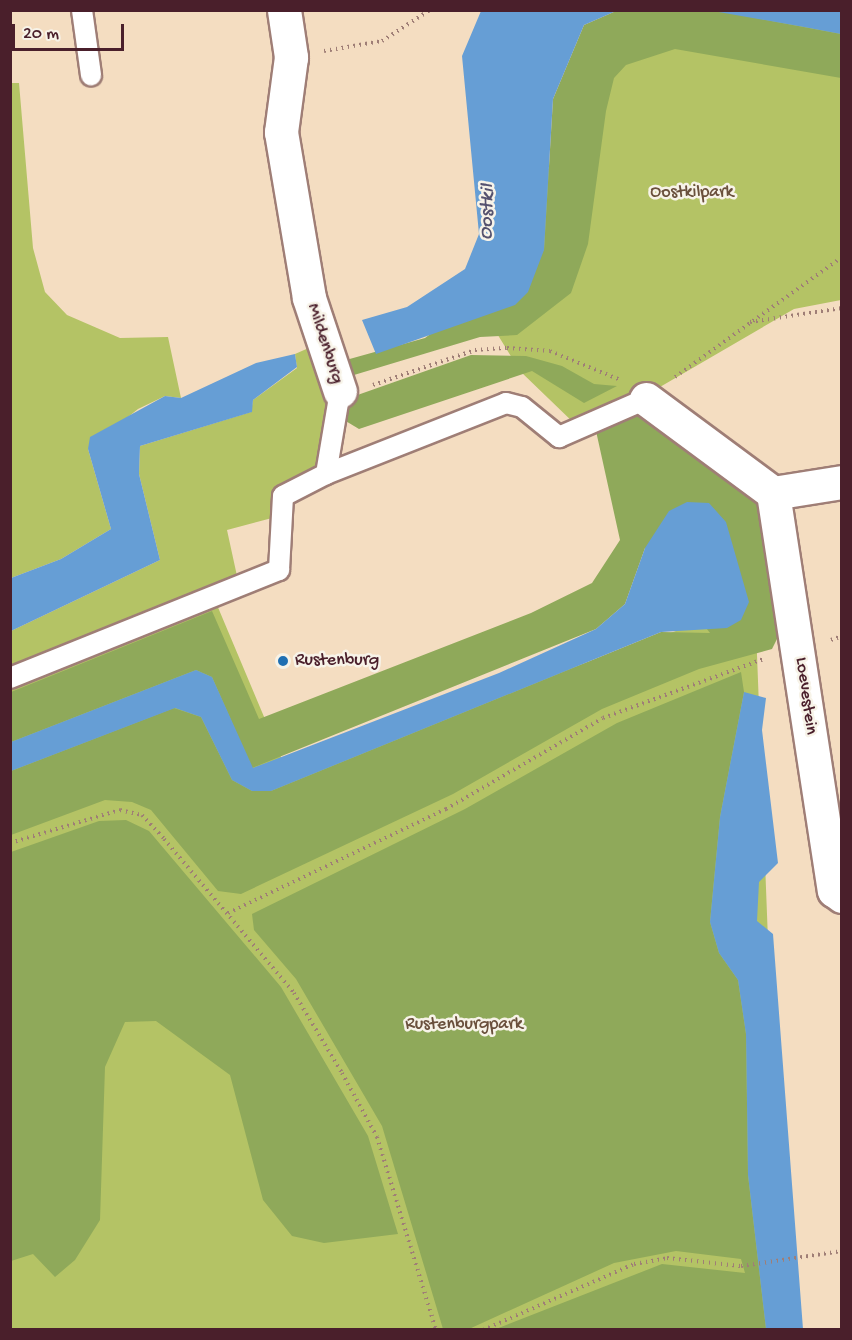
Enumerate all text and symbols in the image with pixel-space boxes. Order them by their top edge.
scale bar [15,12,128,50]
text: 20 m [23,24,59,45]
park label: Oostkilpark [650,182,734,204]
water label: Oostkil [475,184,501,240]
street label: Mildenburg [301,301,347,387]
place label: Rustenburg [295,650,379,672]
marker: Rustenburg [276,654,290,668]
street label: Loevestein [789,656,821,736]
park label: Rustenburgpark [405,1014,523,1036]

